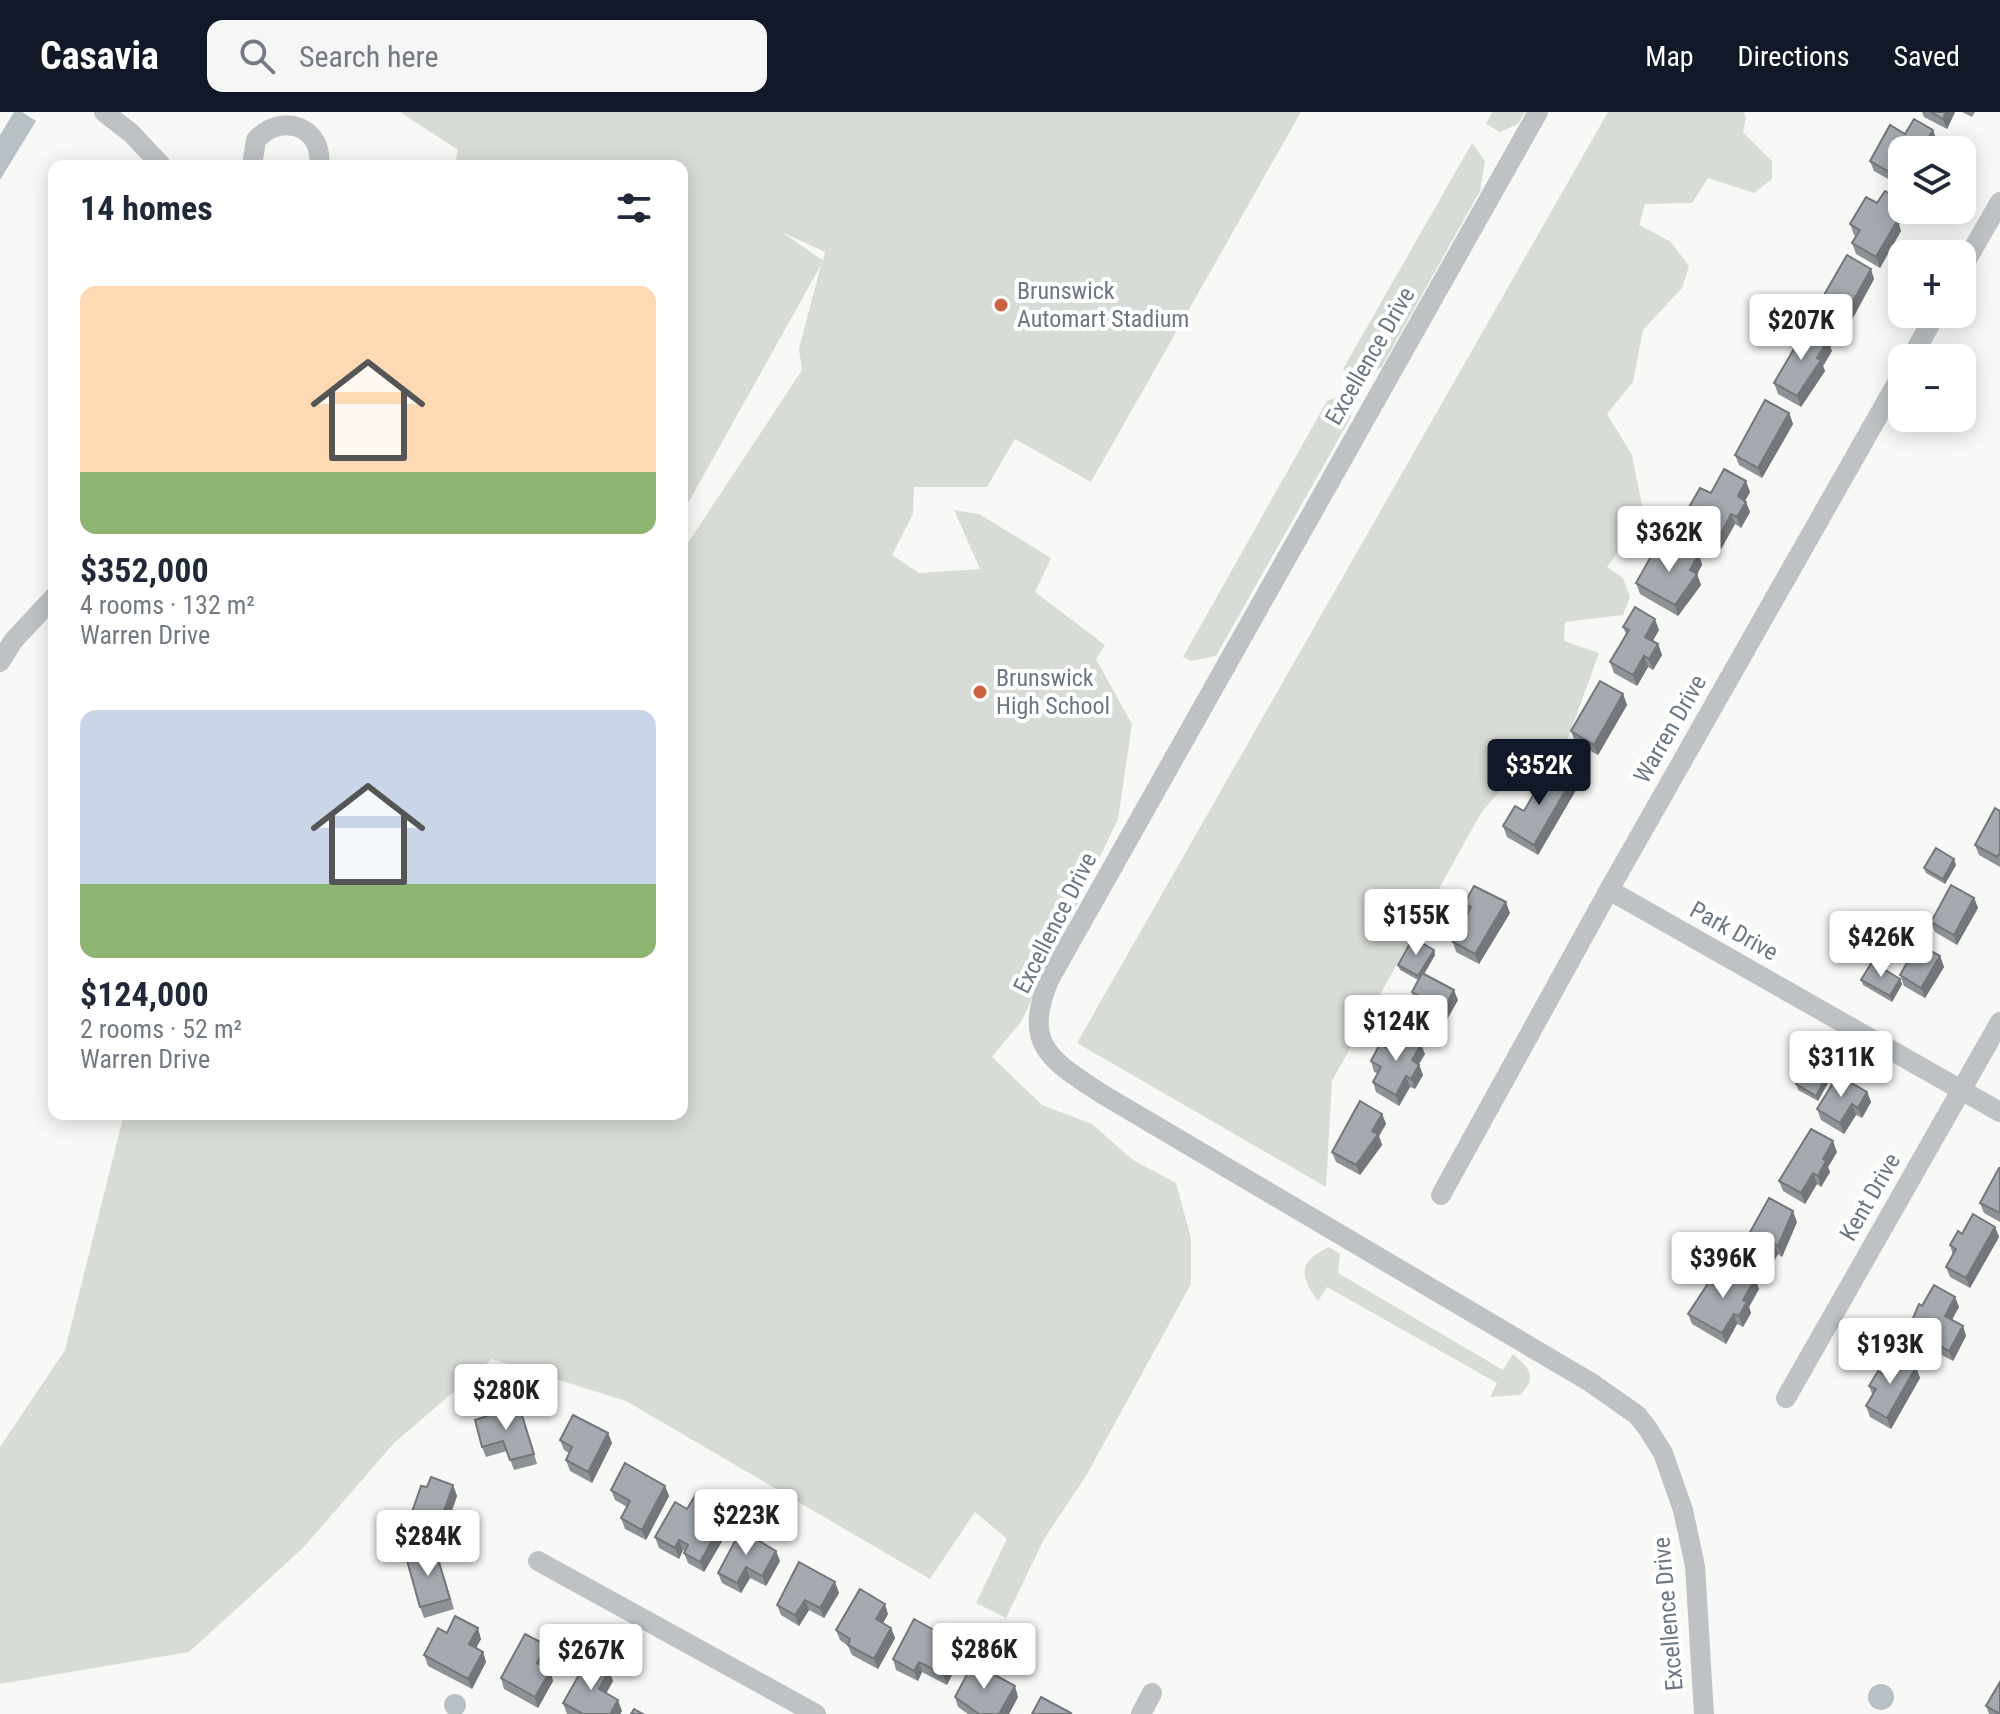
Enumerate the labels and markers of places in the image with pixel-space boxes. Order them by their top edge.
place label: Brunswick Automart Stadium [1017,277,1189,333]
pin: $207K [1745,294,1857,362]
marker: Brunswick Automart Stadium [992,296,1010,314]
pin: $362K [1613,506,1725,574]
place label: Brunswick High School [996,664,1110,720]
marker: Brunswick High School [971,683,989,701]
pin: $352K [1483,739,1595,807]
pin: $155K [1360,889,1472,957]
pin: $426K [1825,911,1937,979]
pin: $124K [1340,995,1452,1063]
pin: $311K [1785,1031,1897,1099]
pin: $396K [1667,1232,1779,1300]
pin: $193K [1834,1318,1946,1386]
pin: $280K [450,1364,562,1432]
pin: $223K [690,1489,802,1557]
pin: $284K [372,1510,484,1578]
pin: $286K [928,1623,1040,1691]
pin: $267K [535,1624,647,1692]

